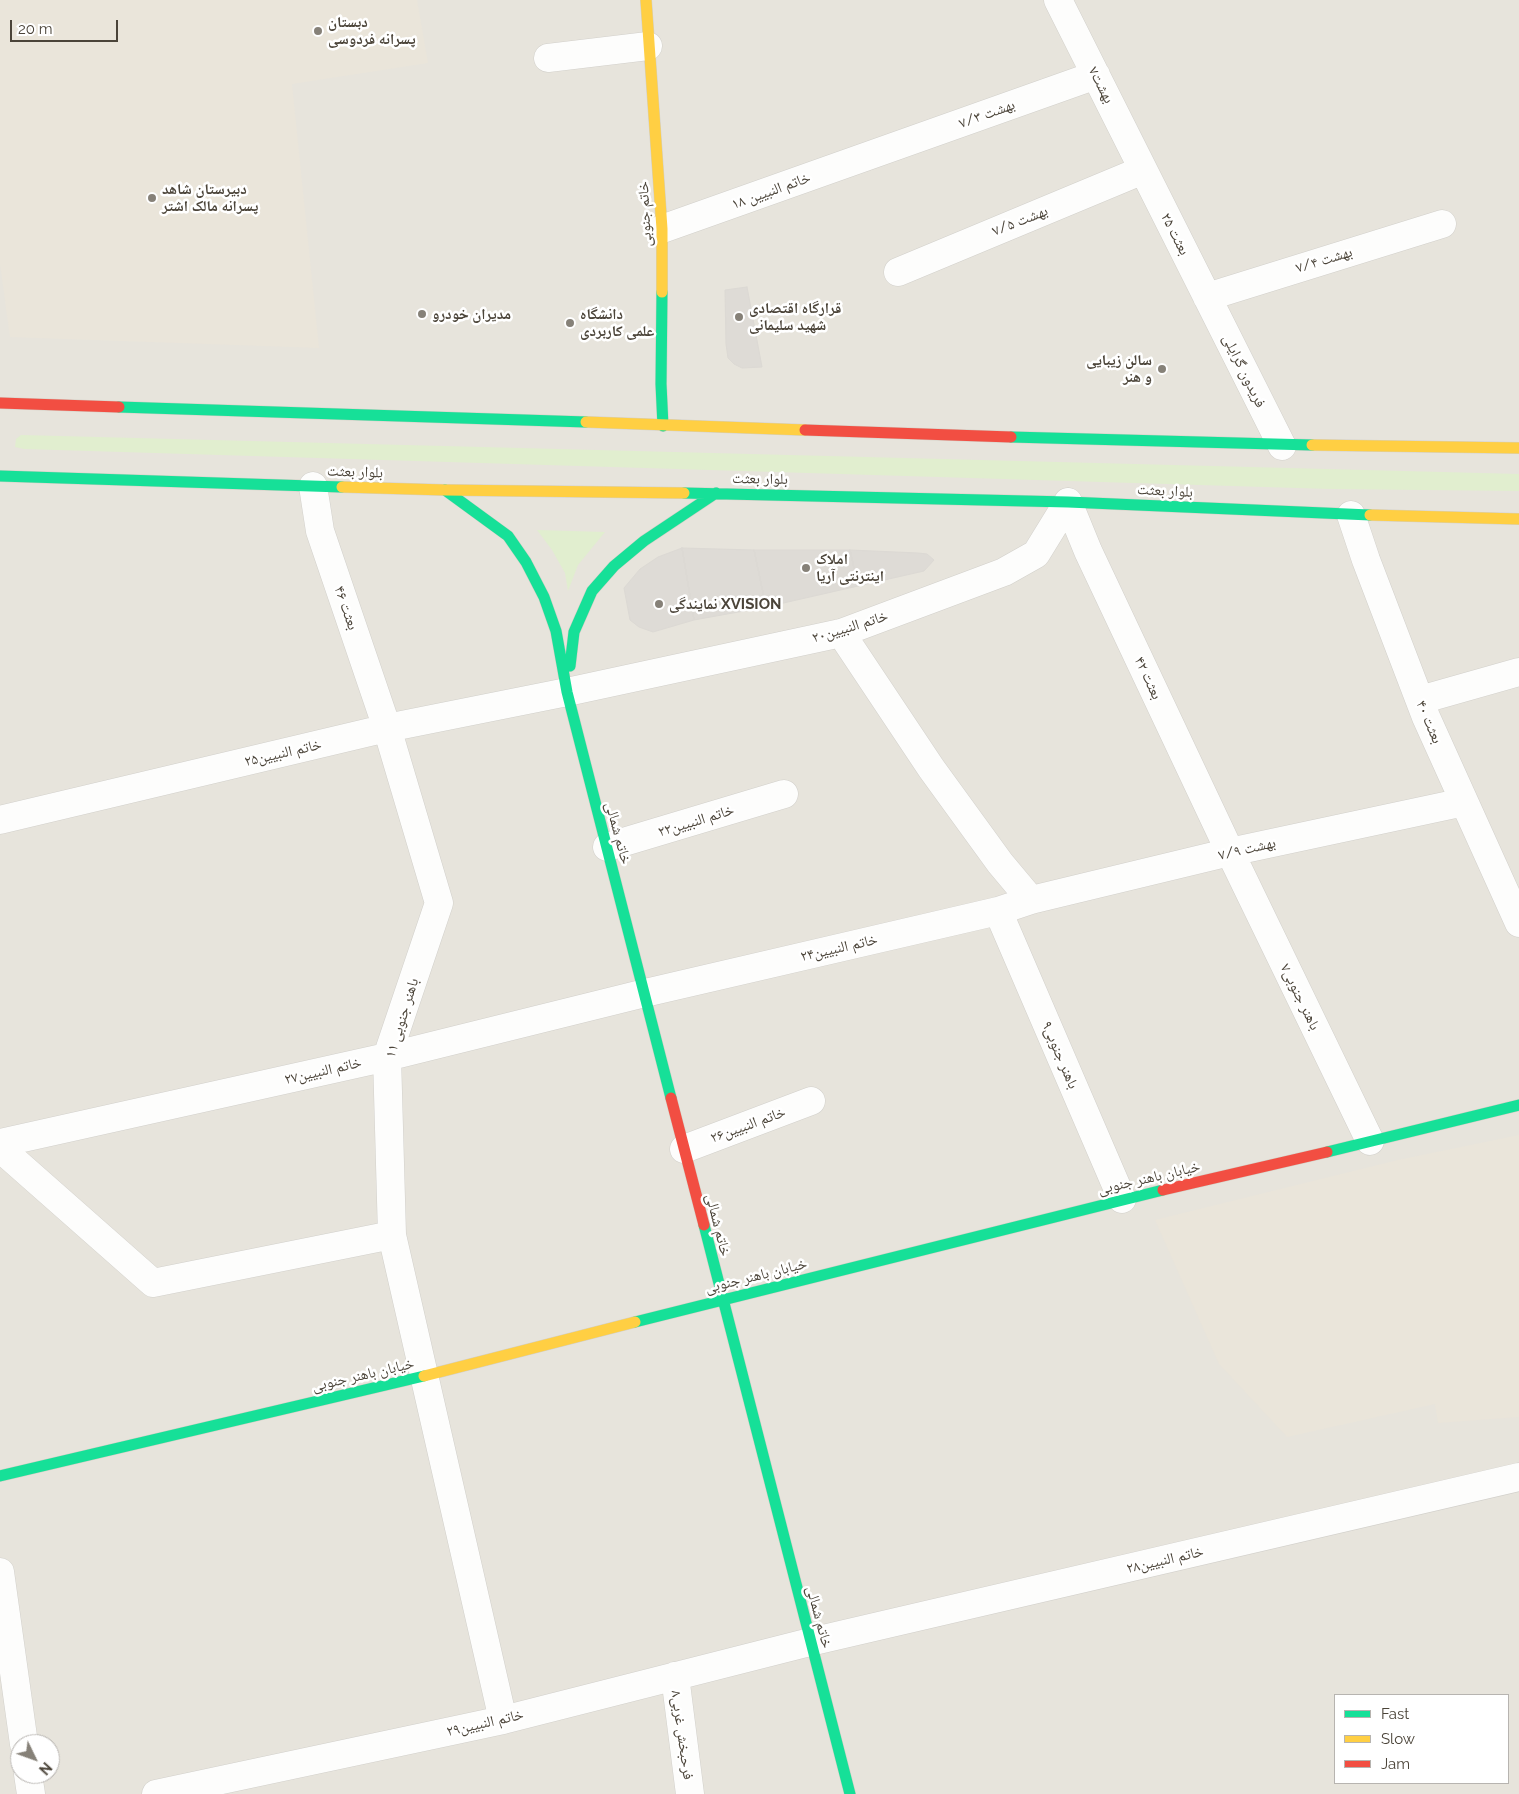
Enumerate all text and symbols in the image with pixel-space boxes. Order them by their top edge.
scale bar [12,10,120,42]
place label: دبستان پسرانه فردوسی [328,13,416,48]
text: 20 m [18,20,53,38]
marker: دبستان پسرانه فردوسی [312,25,324,37]
street label: بهشت۷ [1084,64,1118,106]
street label: بهشت ۷/۳ [956,96,1018,132]
street label: خاتم النبیین ۱۸ [729,168,813,214]
place label: دبیرستان شاهد پسرانه مالک اشتر [162,180,258,215]
street label: خاتم جنوبی [634,181,656,247]
marker: دبیرستان شاهد پسرانه مالک اشتر [146,192,158,204]
street label: بهشت ۷/۵ [990,202,1050,240]
street label: بعثت ۲۵ [1157,210,1193,258]
street label: بهشت ۷/۴ [1293,243,1355,277]
place label: قرارگاه اقتصادی شهید سلیمانی [749,299,841,334]
place label: مدیران خودرو [432,305,511,323]
place label: دانشگاه علمی کاربردی [580,305,654,340]
marker: مدیران خودرو [416,308,428,320]
marker: قرارگاه اقتصادی شهید سلیمانی [733,311,745,323]
marker: دانشگاه علمی کاربردی [564,317,576,329]
street label: فریدون گرایلی [1219,331,1269,411]
place label: سالن زیبایی و هنر [1086,351,1152,386]
marker: سالن زیبایی و هنر [1156,363,1168,375]
street label: بلوار بعثت [327,462,383,482]
street label: بلوار بعثت [732,470,788,488]
street label: بلوار بعثت [1137,481,1193,501]
place label: املاک اینترنتی آریا [816,550,884,585]
marker: املاک اینترنتی آریا [800,562,812,574]
street label: بعثت ۴۶ [330,584,362,632]
place label: نمایندگی XVISION [669,595,781,613]
marker: نمایندگی XVISION [653,598,665,610]
street label: خاتم النبیین۲۰ [810,607,890,647]
street label: بعثت ۴۲ [1130,654,1166,702]
street label: بعثت ۴۰ [1412,698,1446,746]
street label: خاتم النبیین۲۵ [243,735,323,771]
street label: خاتم شمالی [601,800,635,866]
street label: خاتم النبیین۲۲ [656,801,736,841]
street label: بهشت ۷/۹ [1217,834,1277,864]
street label: خاتم النبیین۲۴ [799,930,879,966]
street label: باهنر جنوبی۷ [1276,961,1324,1033]
street label: باهنر جنوبی ۱۱ [381,976,423,1060]
street label: باهنر جنوبی۹ [1038,1018,1082,1092]
street label: خاتم النبیین۲۷ [283,1053,363,1089]
street label: خاتم النبیین۲۶ [708,1103,788,1147]
street label: خیابان باهنر جنوبی [1096,1157,1202,1199]
street label: خاتم شمالی [702,1192,734,1258]
street label: خیابان باهنر جنوبی [703,1255,809,1297]
street label: خیابان باهنر جنوبی [310,1354,416,1396]
street label: خاتم النبیین۲۸ [1125,1542,1205,1578]
street label: خاتم شمالی [802,1584,836,1650]
street label: فرحبخش غربی۸ [667,1689,697,1781]
legend [1334,1694,1509,1784]
street label: خاتم النبیین۲۹ [445,1705,525,1741]
text: Fast [1381,1705,1409,1723]
text: Slow [1381,1730,1415,1748]
north arrow [10,1734,60,1784]
text: Jam [1381,1755,1410,1773]
text: N [36,1759,55,1778]

